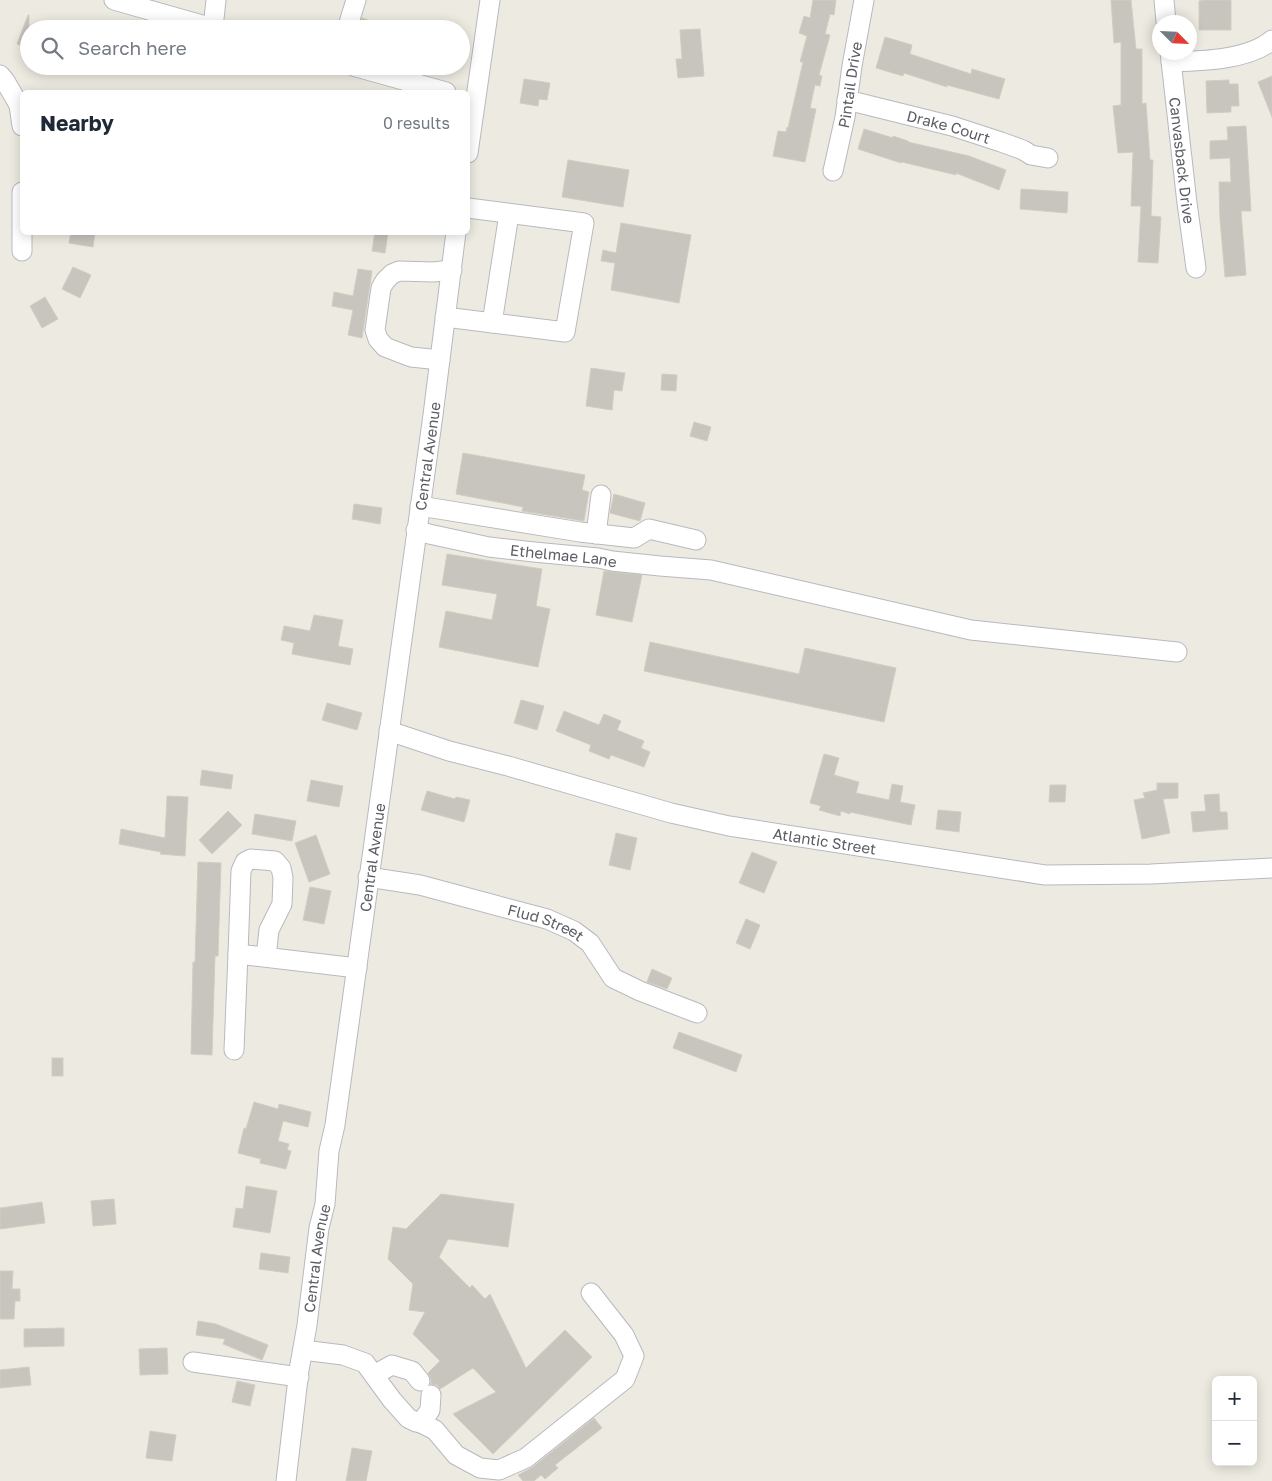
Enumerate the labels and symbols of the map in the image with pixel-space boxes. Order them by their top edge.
north arrow [1152,15,1197,60]
street label: Pintail Drive [834,40,865,130]
street label: Canvasback Drive [1166,96,1199,225]
street label: Drake Court [905,106,993,147]
street label: Central Avenue [411,400,444,512]
street label: Ethelmae Lane [509,540,618,570]
street label: Central Avenue [356,801,388,913]
street label: Atlantic Street [772,824,878,858]
street label: Flud Street [506,900,588,945]
street label: Central Avenue [300,1202,334,1314]

